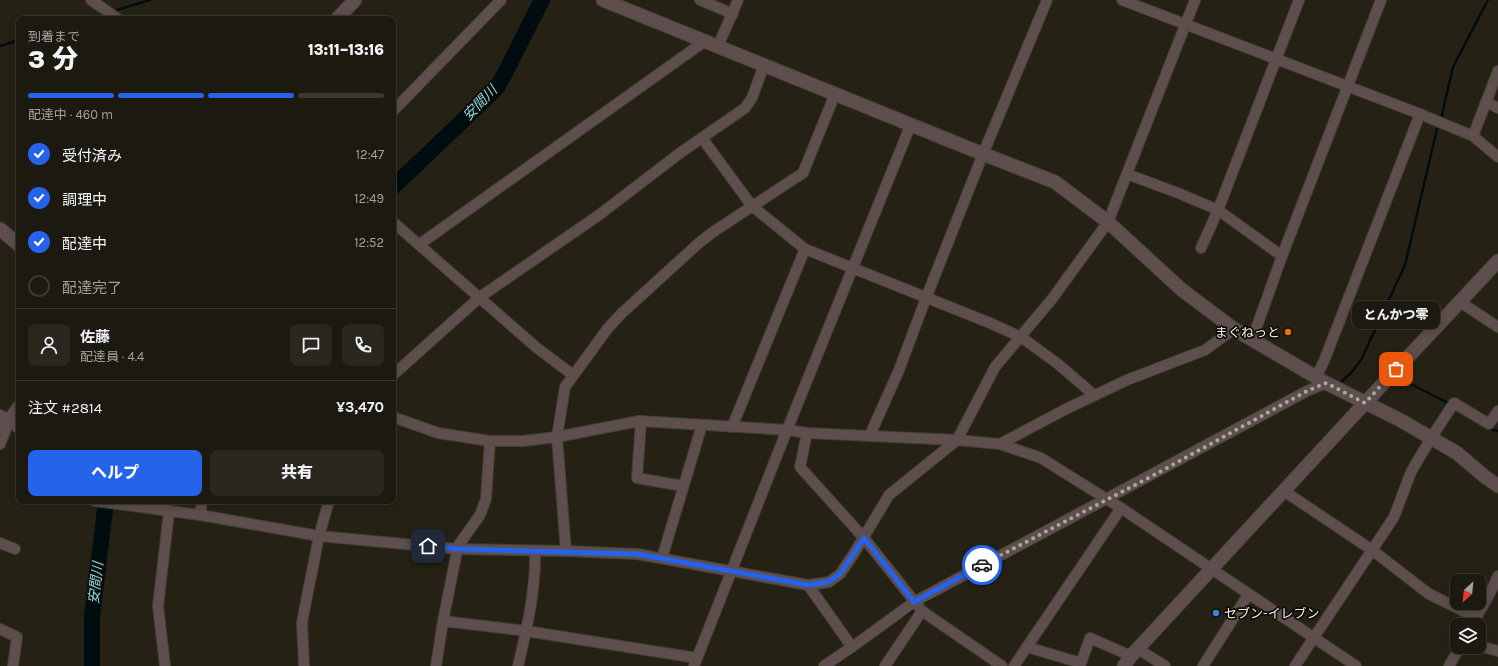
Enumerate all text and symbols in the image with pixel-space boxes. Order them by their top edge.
text: 到着まで [28,29,80,44]
text: 13:11–13:16 [308,41,384,59]
text: 3 分 [28,44,78,75]
water label: 安間川 [459,81,502,124]
text: 配達中 · 460 m [28,107,113,122]
icon: check [28,143,50,165]
text: 受付済み [62,147,122,165]
text: 12:47 [356,147,384,162]
icon: check [28,187,50,209]
text: 調理中 [62,191,107,209]
text: 12:49 [354,191,384,206]
icon: check [28,231,50,253]
text: 配達中 [62,235,107,253]
text: 12:52 [354,235,384,250]
text: 配達完了 [62,279,122,297]
callout: とんかつ零 [1352,301,1440,329]
text: とんかつ零 [1363,307,1429,322]
button: person [28,324,70,366]
button: chat [290,324,332,366]
button: phone [342,324,384,366]
place label: まぐねっと [1215,325,1280,340]
marker: まぐねっと [1283,327,1293,337]
text: 佐藤 [80,328,110,346]
text: 配達員 · 4.4 [80,349,144,364]
pin [1379,352,1413,386]
icon: bag [1385,358,1407,380]
text: ¥3,470 [336,398,384,416]
text: 注文 #2814 [28,399,102,417]
button: ヘルプ [28,450,202,496]
button: 共有 [210,450,384,496]
pin [411,529,445,563]
icon: home [417,535,439,557]
courier [962,545,1002,585]
icon: car [971,554,993,576]
water label: 安間川 [85,559,107,605]
north arrow [1450,574,1486,610]
map controls [1450,574,1486,654]
place label: セブン-イレブン [1224,606,1320,621]
marker: セブン-イレブン [1211,608,1221,618]
button: layers [1450,618,1486,654]

